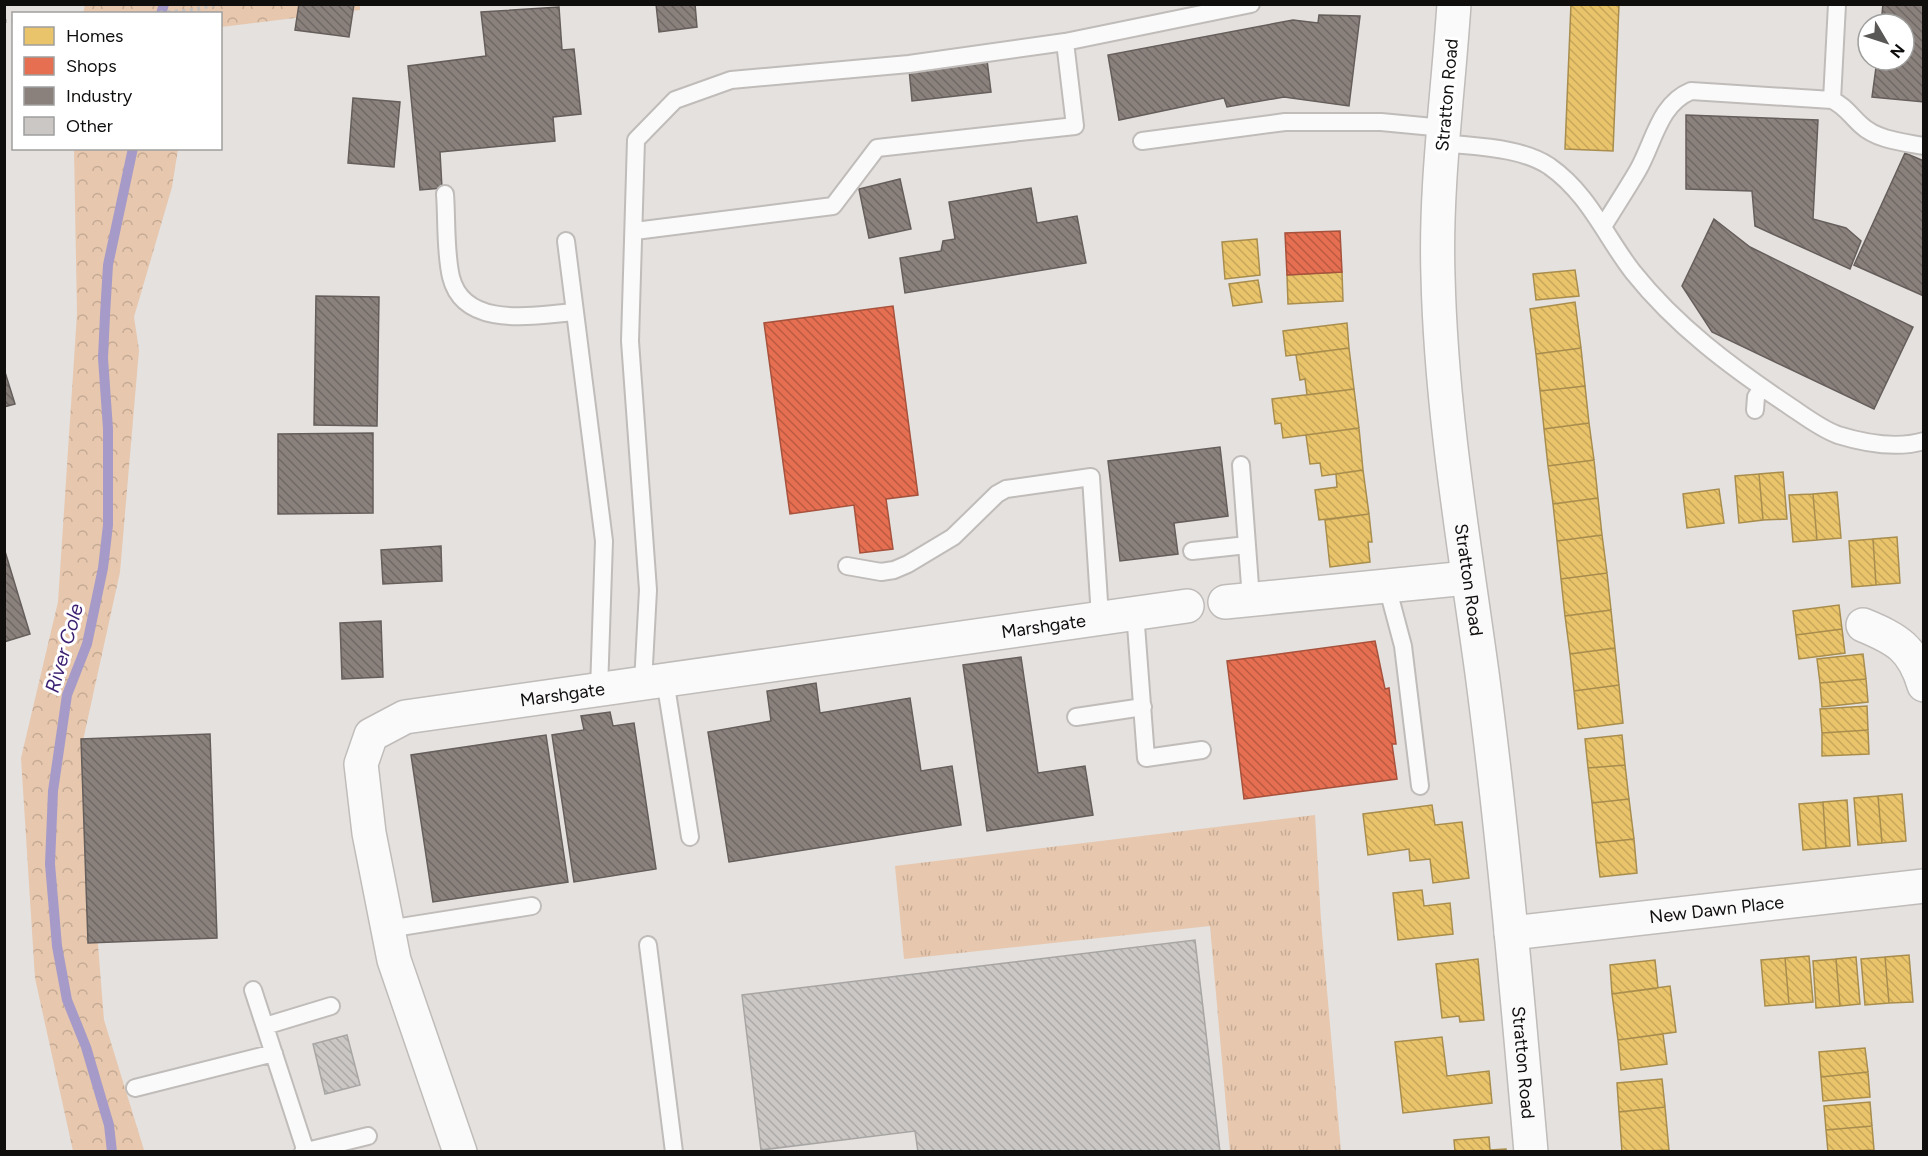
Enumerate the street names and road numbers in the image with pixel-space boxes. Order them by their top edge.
street label: Stratton Road [1431,38,1463,152]
street label: Stratton Road [1450,522,1488,637]
street label: Marshgate [1000,609,1087,643]
street label: Marshgate [519,678,606,712]
street label: New Dawn Place [1648,891,1785,928]
street label: Stratton Road [1507,1005,1539,1120]

